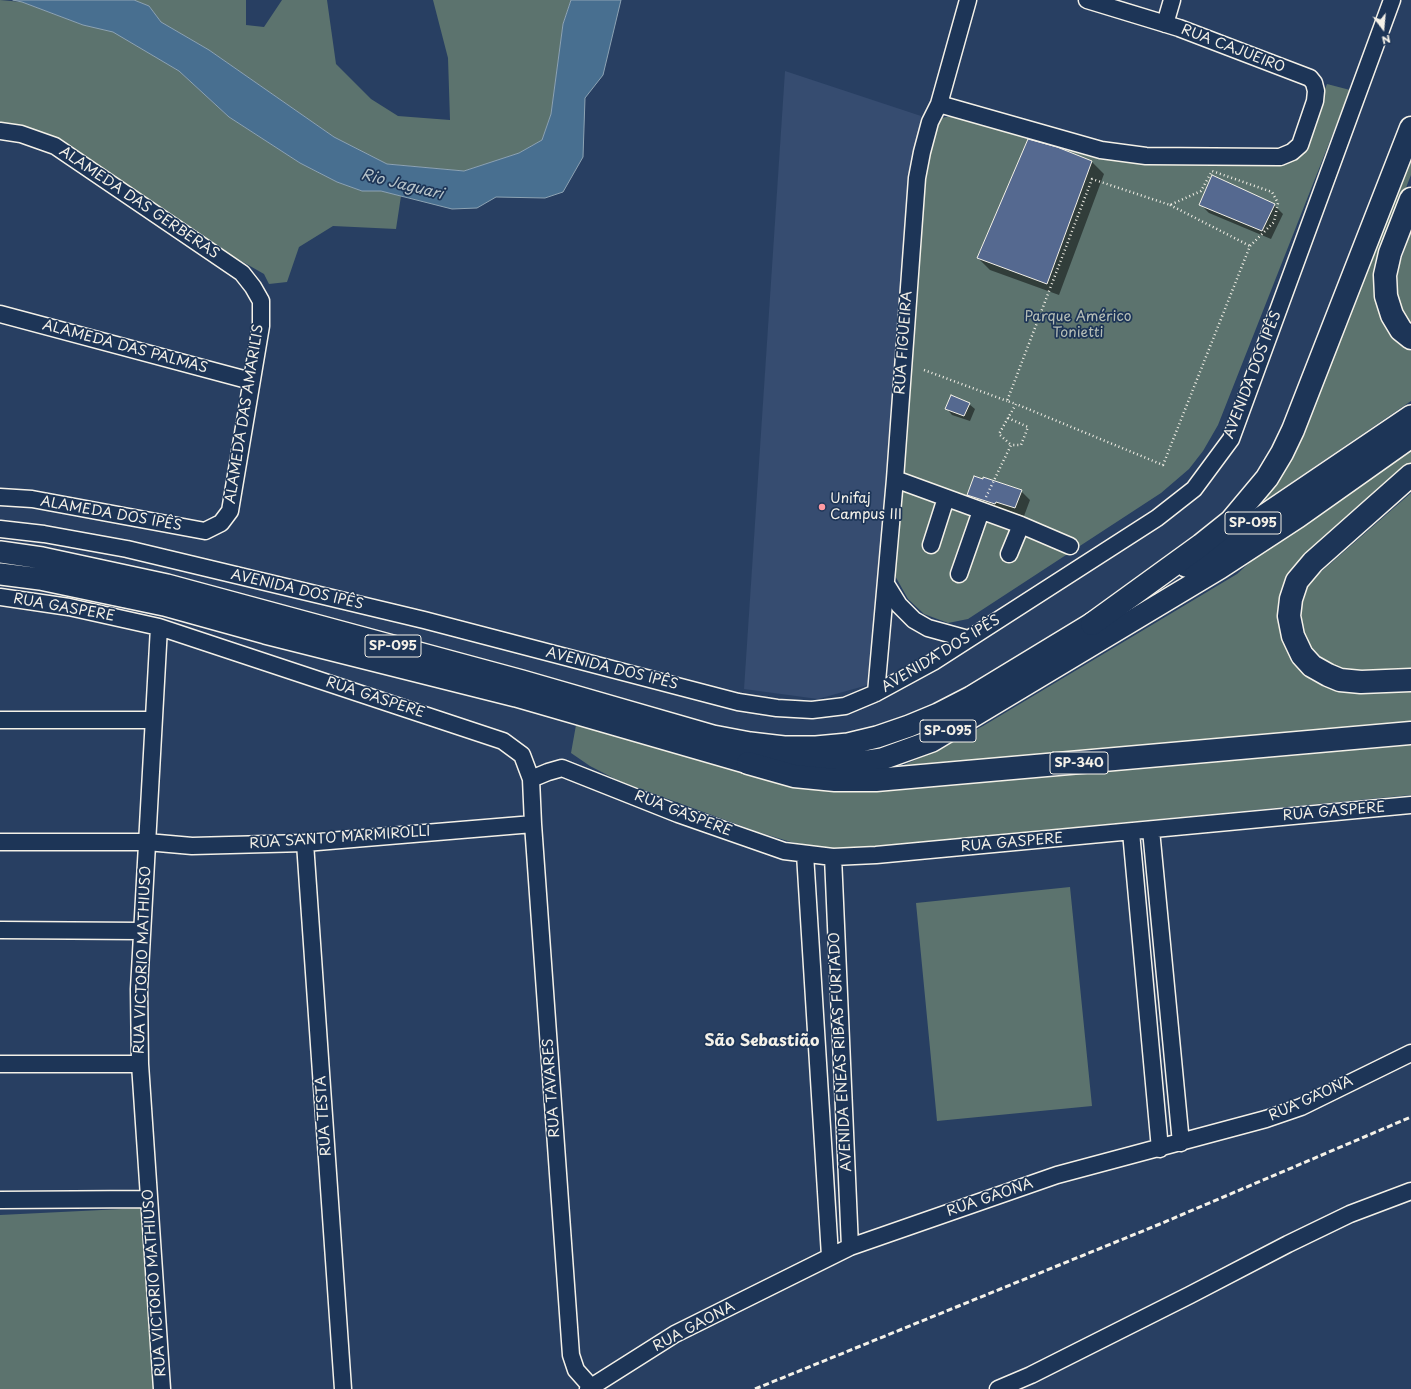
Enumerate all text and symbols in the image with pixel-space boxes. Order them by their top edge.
north arrow [1363,8,1403,48]
street label: RUA CAJUEIRO [1179,21,1287,77]
text: N [1380,31,1393,49]
street label: ALAMEDA DAS GERBERAS [56,143,222,263]
water label: Rio Jaguari [359,166,445,204]
street label: RUA FIGUEIRA [892,291,916,395]
park label: Parque Américo Tonietti [1025,309,1131,342]
street label: AVENIDA DOS IPÊS [1221,309,1285,441]
street label: ALAMEDA DAS PALMAS [41,317,209,377]
street label: ALAMEDA DAS AMARILIS [223,323,267,505]
place label: Unifaj Campus III [830,491,902,524]
street label: ALAMEDA DOS IPÊS [39,493,183,535]
marker: Unifaj Campus III [817,502,827,512]
road number: SP-095 [1225,512,1281,534]
street label: AVENIDA DOS IPÊS [229,567,365,613]
street label: RUA GASPERE [12,591,116,625]
street label: AVENIDA DOS IPÊS [879,612,1003,696]
road number: SP-095 [365,635,421,657]
street label: AVENIDA DOS IPÊS [544,644,680,694]
street label: RUA GASPERE [323,674,427,722]
road number: SP-095 [920,720,976,742]
road number: SP-340 [1050,752,1108,774]
street label: RUA GASPERE [632,788,734,840]
street label: RUA GASPERE [1282,799,1386,825]
street label: RUA SANTO MARMIROLLI [249,823,431,853]
street label: RUA GASPERE [960,830,1064,856]
street label: RUA VICTORIO MATHIUSO [131,866,155,1054]
street label: AVENIDA ENEAS RIBAS FURTADO [826,932,856,1172]
district label: São Sebastião [705,1032,819,1052]
street label: RUA TAVARES [540,1038,564,1138]
street label: RUA GAONA [1266,1073,1356,1125]
street label: RUA TESTA [313,1075,335,1157]
street label: RUA GAONA [945,1175,1035,1221]
street label: RUA VICTORIO MATHIUSO [140,1189,170,1377]
street label: RUA GAONA [650,1298,738,1356]

